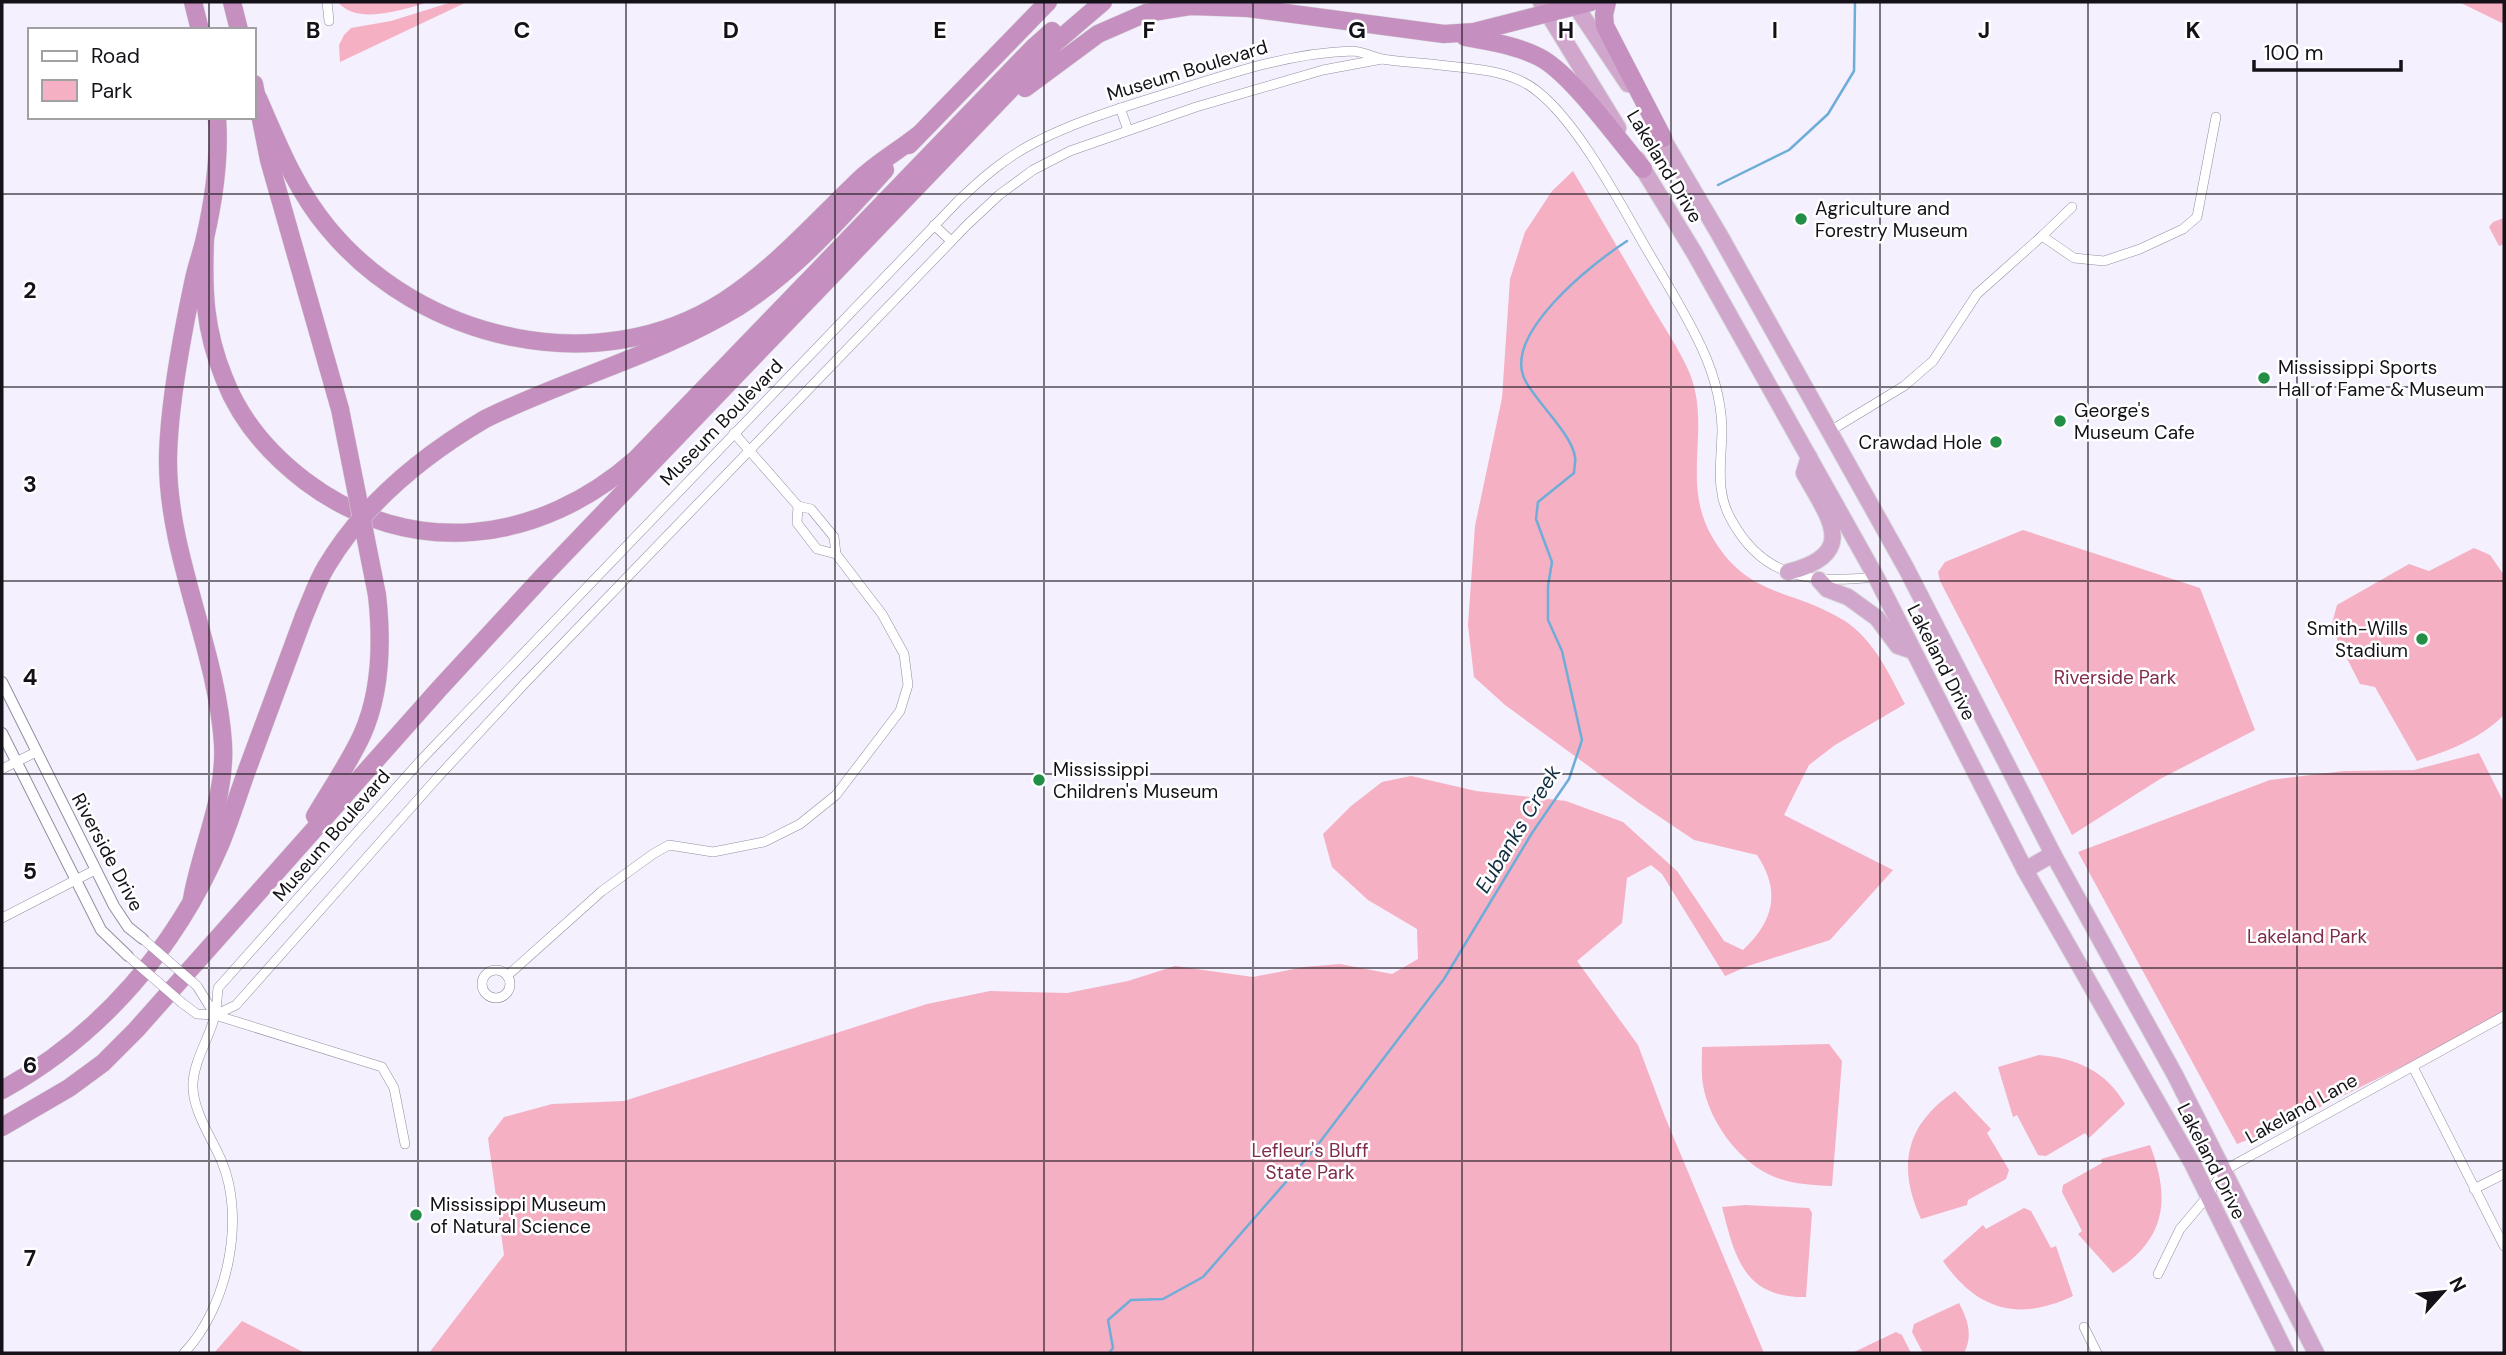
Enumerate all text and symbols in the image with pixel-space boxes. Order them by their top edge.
text: B [306,15,320,45]
text: C [514,15,530,45]
text: D [723,15,739,45]
text: E [933,15,947,45]
text: F [1143,15,1156,45]
text: G [1348,15,1366,45]
text: H [1558,15,1574,45]
text: I [1772,15,1778,45]
text: J [1978,15,1990,45]
text: K [2185,15,2201,45]
legend [28,28,256,119]
scale bar [2254,28,2401,72]
street label: Museum Boulevard [1104,34,1271,107]
text: 100 m [2264,39,2324,67]
text: Road [91,42,140,70]
text: Park [91,77,133,105]
street label: Lakeland Drive [1621,105,1708,227]
place label: Agriculture and Forestry Museum [1815,196,1968,243]
marker: Agriculture and Forestry Museum [1793,211,1809,227]
text: 2 [23,275,37,305]
street label: Museum Boulevard [654,354,788,491]
place label: Mississippi Sports Hall of Fame & Museum [2278,355,2484,402]
marker: Mississippi Sports Hall of Fame & Museum [2256,370,2272,386]
place label: George's Museum Cafe [2074,398,2195,445]
marker: George's Museum Cafe [2052,413,2068,429]
place label: Crawdad Hole [1859,430,1982,455]
marker: Crawdad Hole [1988,434,2004,450]
text: 3 [23,469,37,499]
street label: Lakeland Drive [1901,600,1982,725]
place label: Smith-Wills Stadium [2307,616,2408,663]
marker: Smith-Wills Stadium [2414,631,2430,647]
text: 4 [23,662,38,692]
park label: Riverside Park [2054,665,2177,690]
place label: Mississippi Children's Museum [1053,757,1218,804]
water label: Eubanks Creek [1469,760,1567,898]
street label: Museum Boulevard [267,764,396,906]
marker: Mississippi Children's Museum [1031,772,1047,788]
street label: Riverside Drive [66,789,149,916]
text: 5 [23,856,37,886]
park label: Lakeland Park [2247,924,2367,949]
text: 6 [23,1050,37,1080]
street label: Lakeland Lane [2241,1067,2362,1150]
street label: Lakeland Drive [2171,1099,2252,1224]
park label: Lefleur's Bluff State Park [1252,1138,1368,1185]
place label: Mississippi Museum of Natural Science [430,1192,606,1239]
marker: Mississippi Museum of Natural Science [408,1207,424,1223]
text: 7 [24,1243,36,1273]
north arrow [2408,1257,2478,1327]
text: N [2443,1273,2472,1296]

